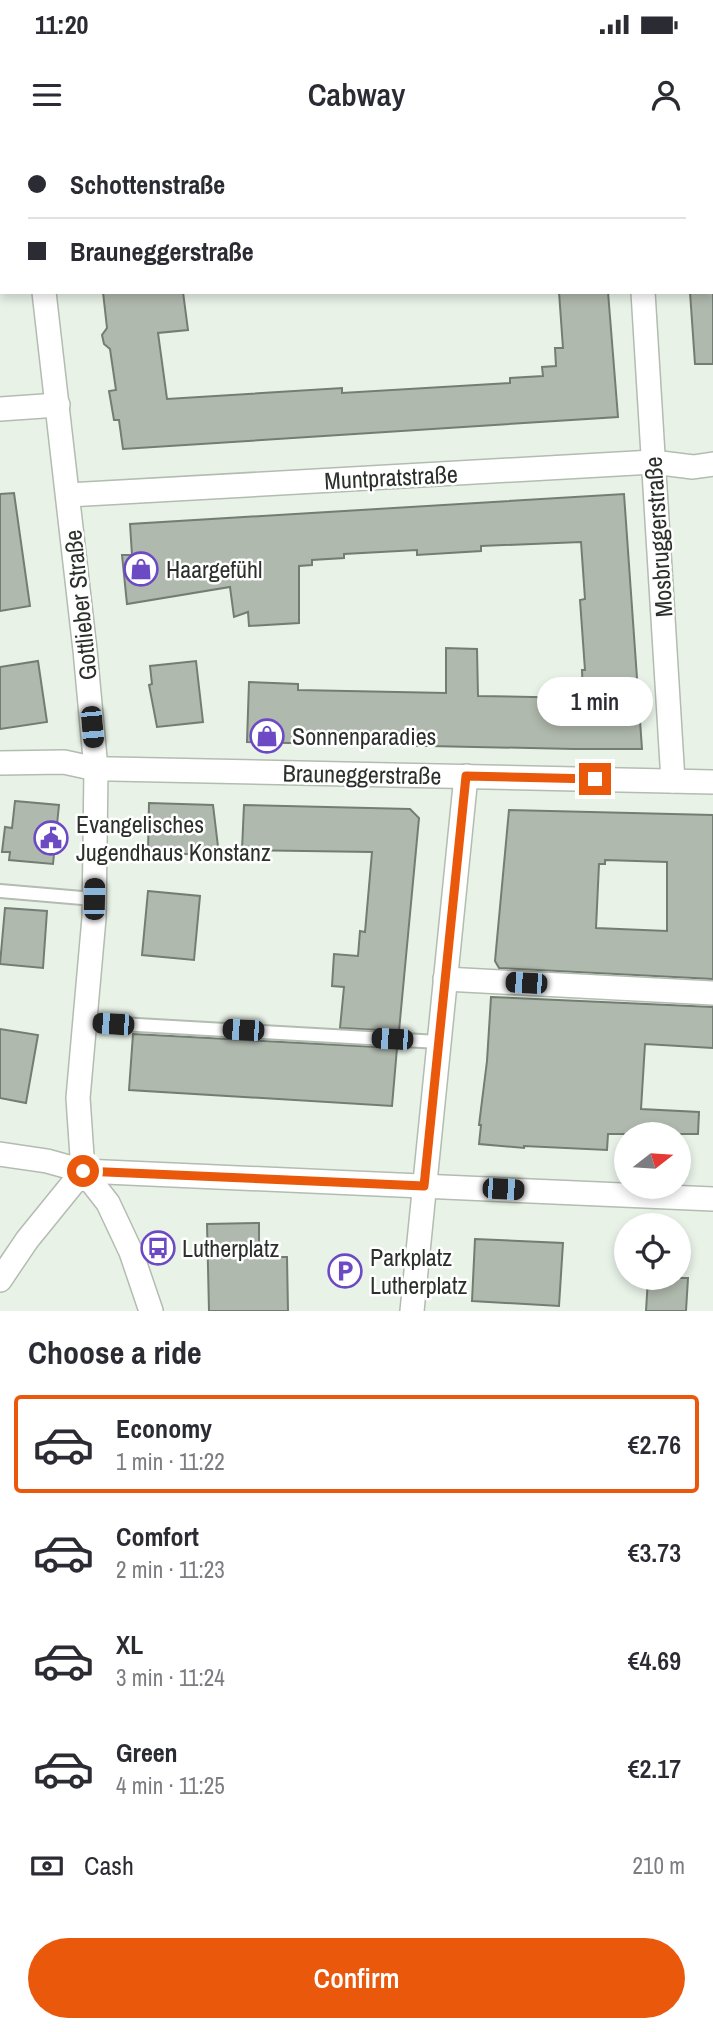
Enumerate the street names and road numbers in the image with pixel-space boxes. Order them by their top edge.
street label: Mosbruggerstraße [636,456,680,618]
street label: Muntpratstraße [324,458,458,496]
street label: Gottlieber Straße [56,528,104,682]
street label: Brauneggerstraße [282,757,442,791]

